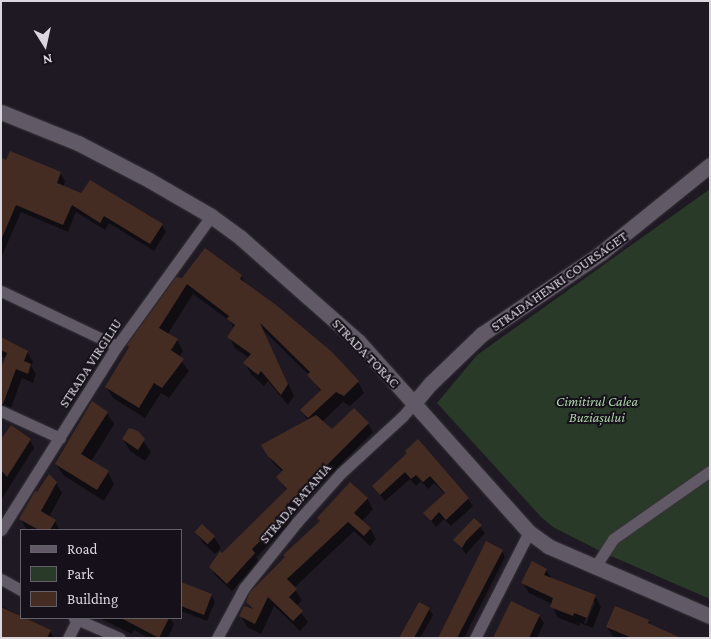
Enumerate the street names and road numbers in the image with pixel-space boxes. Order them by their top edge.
street label: STRADA HENRI COURSAGET [488,227,630,335]
street label: STRADA VIRGILIU [55,315,125,411]
street label: STRADA TORAC [329,315,403,391]
street label: STRADA BATANIA [256,459,334,547]

